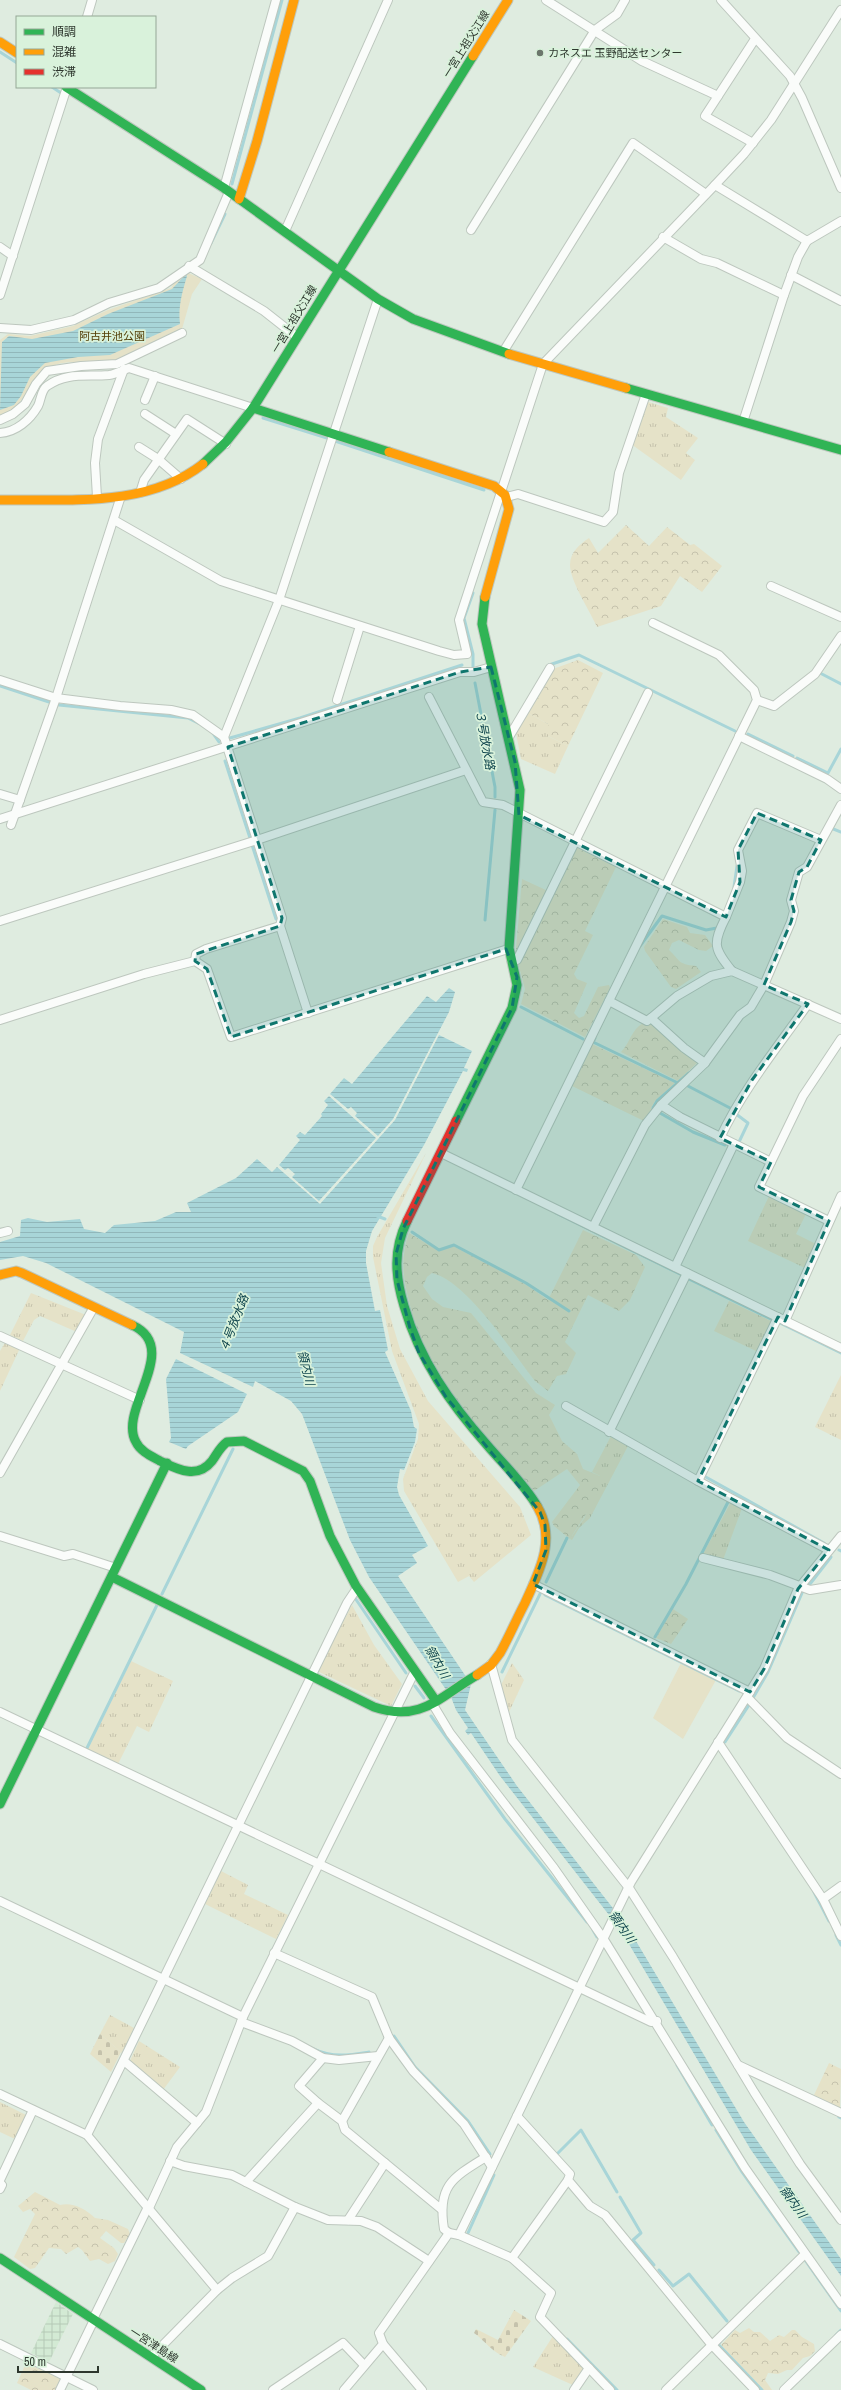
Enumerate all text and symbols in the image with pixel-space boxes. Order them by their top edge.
street label: 一宮上祖父江線 [440,8,492,80]
legend [16,16,156,88]
text: 順調 [52,24,76,40]
text: 混雑 [52,44,76,60]
place label: カネスエ 玉野配送センター [548,46,683,60]
marker: カネスエ 玉野配送センター [535,48,545,58]
text: 渋滞 [52,64,76,80]
street label: 一宮上祖父江線 [268,282,320,356]
park label: 阿古井池公園 [79,329,145,343]
water label: ３号放水路 [472,709,498,772]
water label: ４号放水路 [216,1291,253,1354]
water label: 領内川 [294,1349,319,1389]
water label: 領内川 [421,1642,454,1683]
water label: 領内川 [605,1908,640,1948]
water label: 領内川 [776,2183,811,2223]
street label: 一宮津島線 [127,2324,181,2366]
scale bar [18,2348,98,2374]
text: 50 m [24,2354,46,2370]

